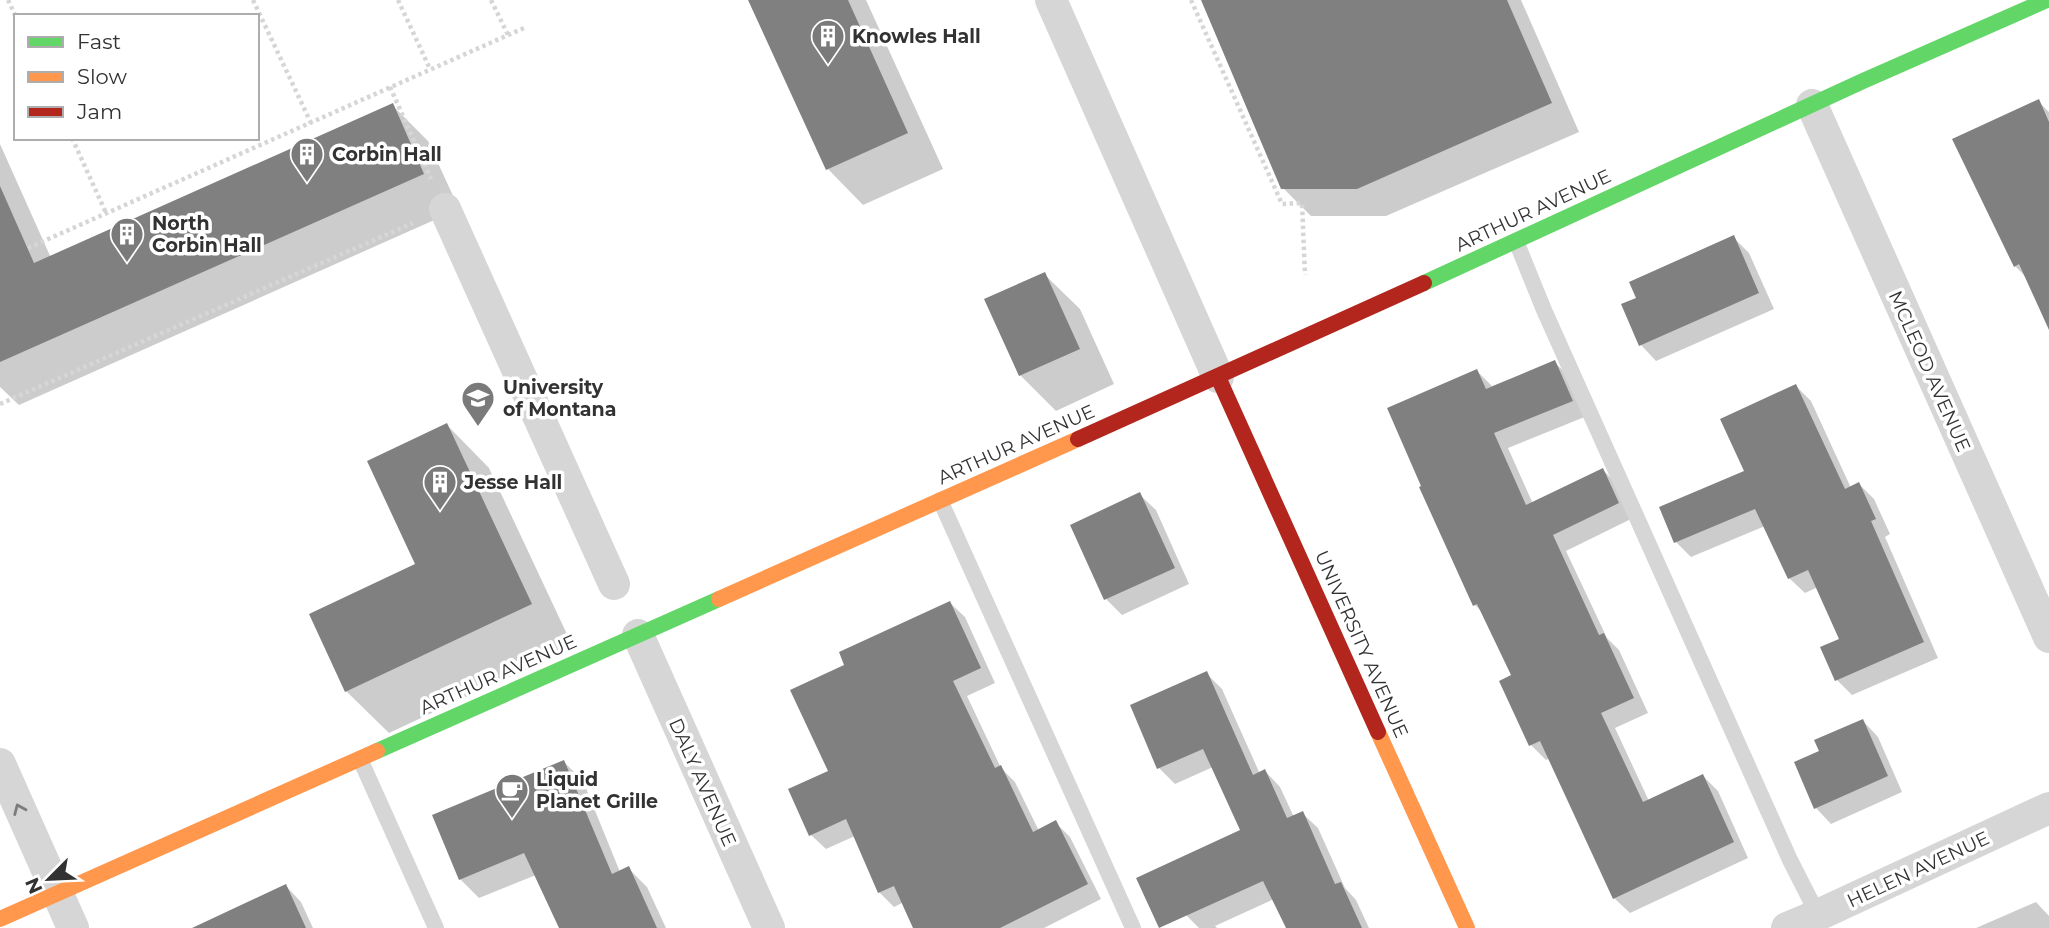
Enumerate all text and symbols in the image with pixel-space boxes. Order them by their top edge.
legend [14,14,259,140]
building icon: Knowles Hall [809,17,847,66]
place label: Knowles Hall [852,25,981,48]
text: Fast [77,29,121,54]
text: Slow [77,64,127,89]
text: Jam [76,99,122,124]
building icon: Corbin Hall [288,135,326,184]
place label: Corbin Hall [332,143,442,166]
street label: ARTHUR AVENUE [1452,164,1615,257]
place label: North Corbin Hall [152,212,262,257]
building icon: North Corbin Hall [108,215,146,264]
street label: MCLEOD AVENUE [1884,287,1975,455]
place label: University of Montana [503,376,616,421]
school or university icon: University of Montana [459,379,497,428]
street label: ARTHUR AVENUE [934,400,1098,489]
building icon: Jesse Hall [421,463,459,512]
place label: Jesse Hall [463,471,562,494]
street label: UNIVERSITY AVENUE [1310,547,1413,741]
street label: ARTHUR AVENUE [416,630,580,719]
street label: DALY AVENUE [664,715,741,850]
place label: Liquid Planet Grille [536,768,658,813]
cafe icon: Liquid Planet Grille [493,771,531,820]
one-way arrow [14,803,28,815]
street label: HELEN AVENUE [1843,826,1993,912]
north arrow [14,844,84,914]
text: N [20,874,48,897]

